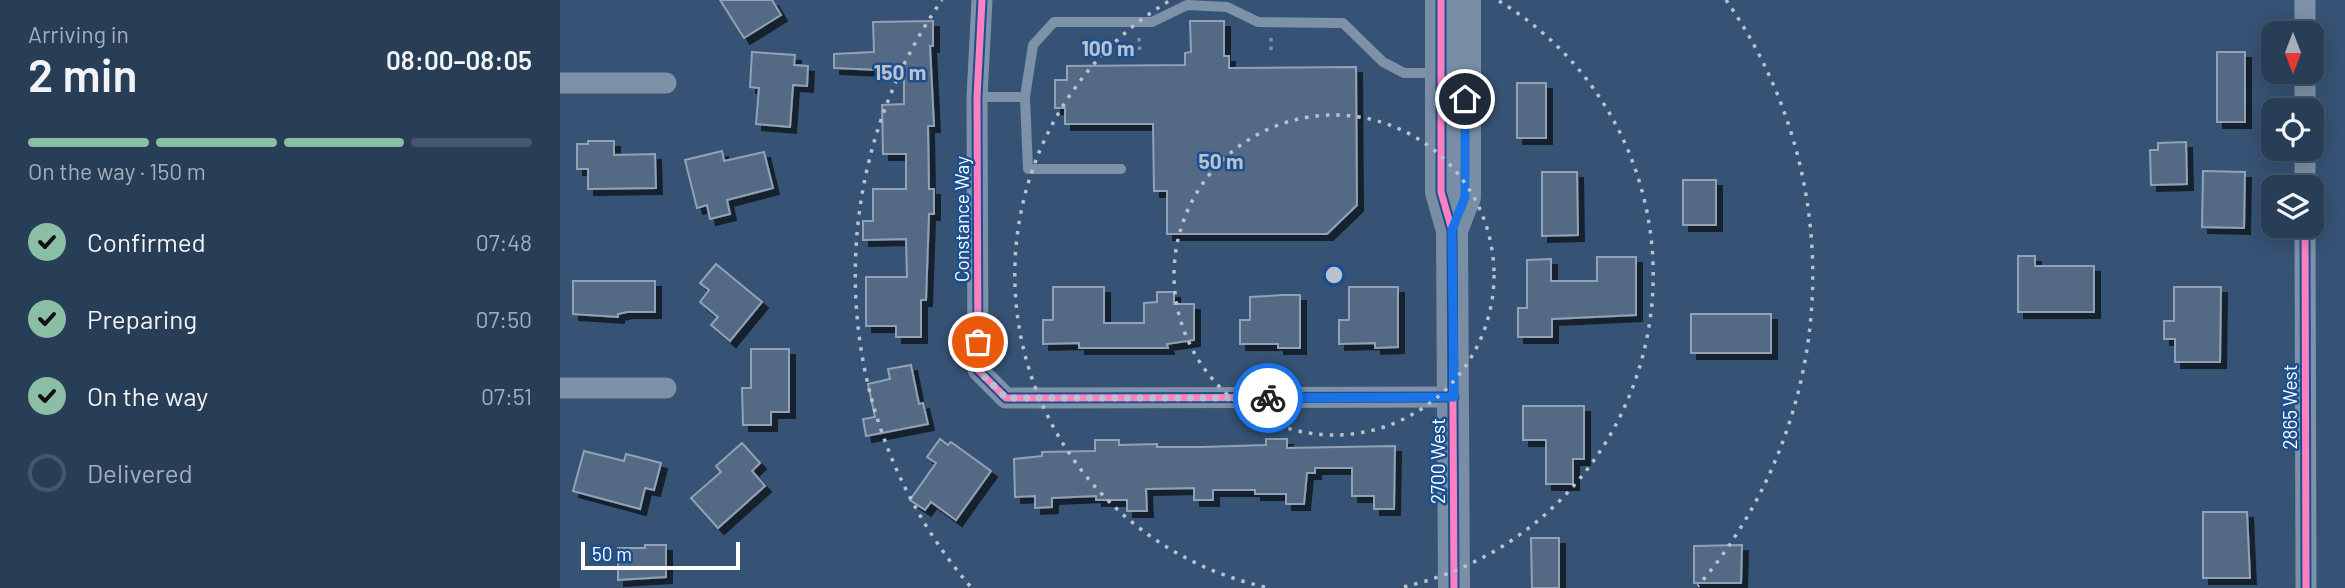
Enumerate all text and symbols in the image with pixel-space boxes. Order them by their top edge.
text: Arriving in [28,20,129,48]
north arrow [2261,21,2324,84]
map controls [2261,21,2324,238]
text: 100 m [1081,35,1135,60]
text: 08:00–08:05 [386,44,532,75]
text: 2 min [28,46,137,101]
text: 150 m [874,59,926,84]
pin [1435,69,1495,129]
icon: home [1446,80,1484,118]
button: locate [2261,98,2324,161]
text: 50 m [1198,148,1244,173]
street label: Constance Way [950,156,973,282]
text: On the way · 150 m [28,157,206,185]
button: layers [2261,175,2324,238]
icon: check [28,223,66,261]
text: Confirmed [87,226,206,257]
text: 07:48 [476,228,532,256]
centre of rings [1322,263,1346,287]
icon: check [28,300,66,338]
text: Preparing [87,303,197,334]
text: 07:50 [476,305,532,333]
pin [948,312,1008,372]
icon: bag [959,323,997,361]
courier [1233,363,1303,433]
street label: 2865 West [2278,364,2301,450]
icon: check [28,377,66,415]
icon: bike [1249,379,1287,417]
text: On the way [87,380,208,411]
text: 07:51 [481,382,532,410]
street label: 2700 West [1426,418,1449,504]
text: Delivered [87,457,193,488]
scale bar [581,539,740,571]
text: 50 m [592,542,632,565]

